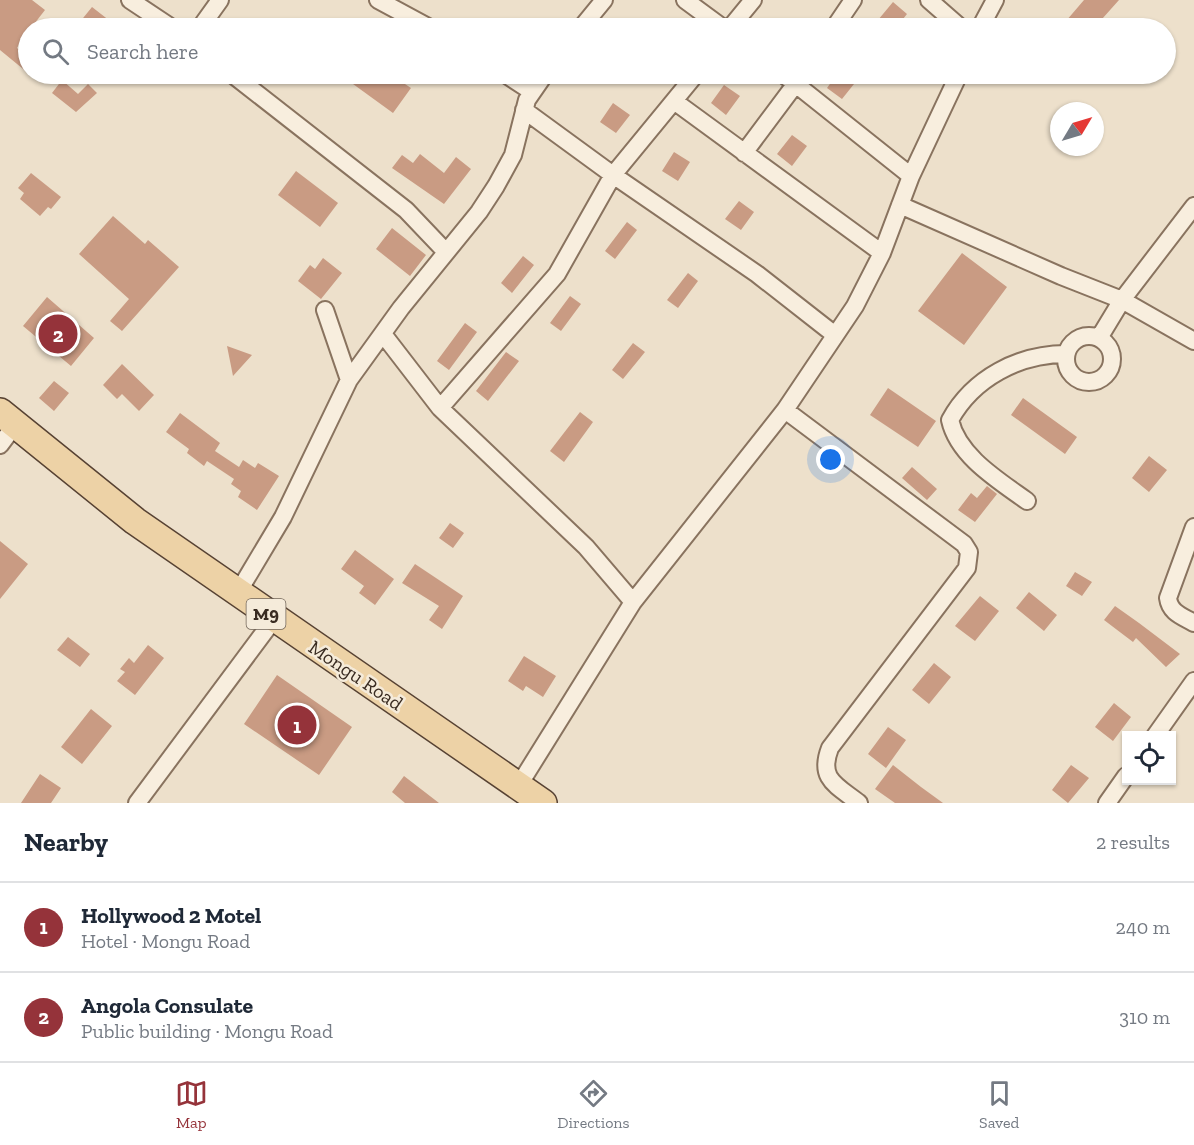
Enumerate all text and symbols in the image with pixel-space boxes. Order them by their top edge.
search box [18,18,1176,84]
icon: search [39,35,72,68]
text: Search here [87,38,198,65]
north arrow [1050,102,1104,156]
pin: 2 [38,312,78,356]
your location [816,445,845,474]
road number: M9 [246,599,286,629]
street label: Mongu Road [304,635,408,715]
pin: 1 [278,702,316,748]
map controls [1122,731,1176,785]
button: locate [1122,731,1176,785]
text: Nearby [24,826,108,858]
text: 2 results [1096,830,1170,854]
text: Hollywood 2 Motel [81,902,261,929]
text: 1 [39,915,48,939]
text: 240 m [1116,915,1170,939]
text: Hotel · Mongu Road [81,929,250,953]
text: Angola Consulate [81,992,253,1019]
text: 2 [38,1005,49,1029]
text: 310 m [1119,1005,1170,1029]
text: Public building · Mongu Road [81,1019,333,1043]
tab: Map [175,1077,208,1132]
tab: Directions [557,1077,630,1132]
tab: Saved [979,1077,1019,1132]

